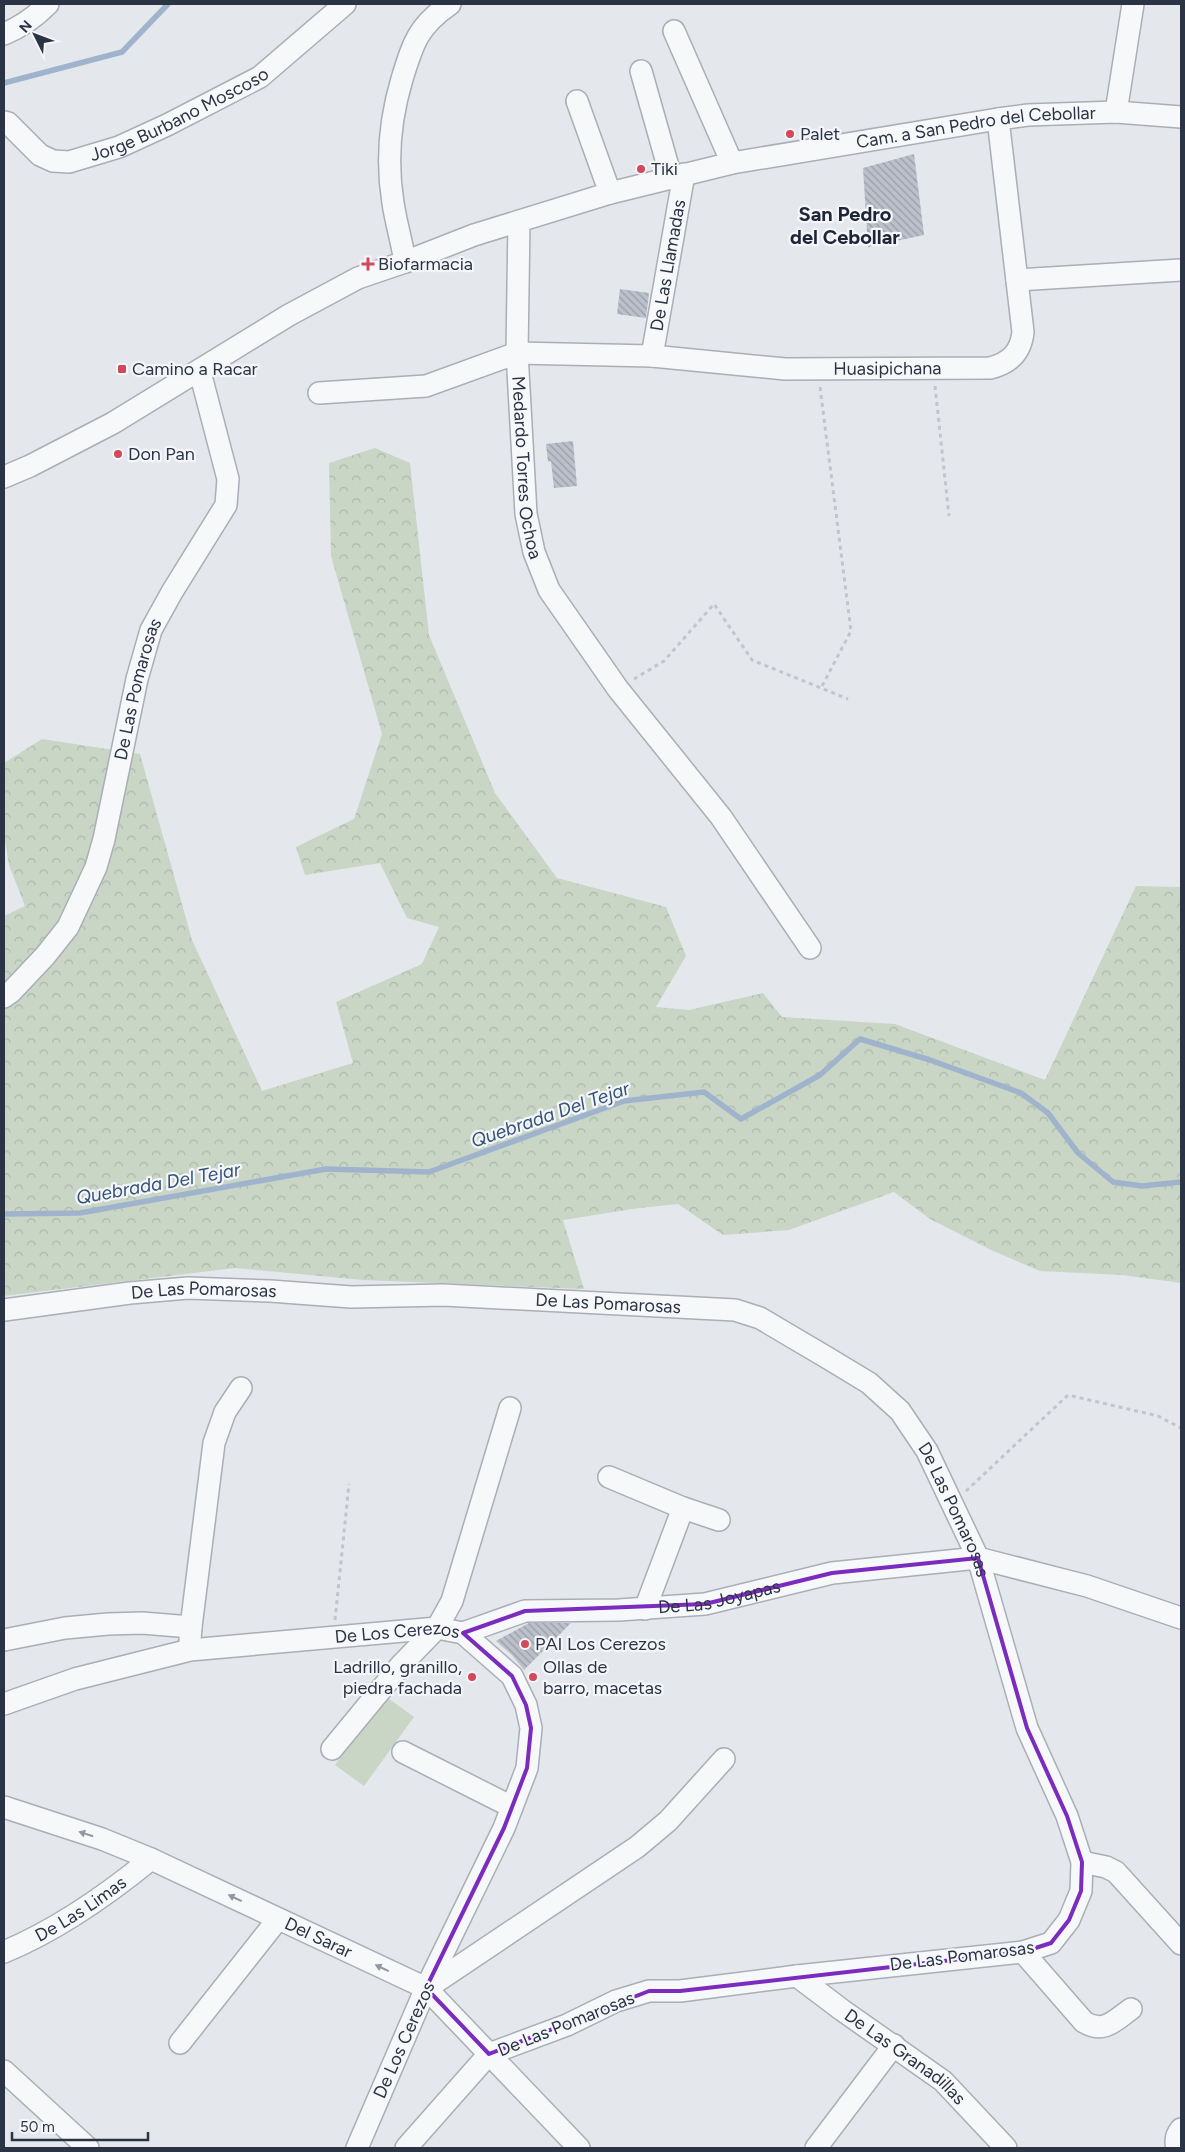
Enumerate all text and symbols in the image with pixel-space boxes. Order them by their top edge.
north arrow [10,10,60,60]
text: N [16,17,36,36]
street label: Jorge Burbano Moscoso [87,63,274,166]
street label: Cam. a San Pedro del Cebollar [855,102,1096,153]
place label: Palet [800,123,840,145]
marker: Palet [784,128,796,140]
place label: Tiki [651,158,678,180]
marker: Tiki [635,163,647,175]
street label: De Las Llamadas [646,198,690,333]
district label: San Pedro del Cebollar [790,202,900,249]
place label: Biofarmacia [378,253,473,275]
marker: Biofarmacia [362,258,374,270]
street label: Huasipichana [833,357,942,380]
place label: Camino a Racar [132,358,258,380]
marker: Camino a Racar [116,363,128,375]
street label: Medardo Torres Ochoa [507,375,547,562]
place label: Don Pan [128,443,195,465]
marker: Don Pan [112,448,124,460]
street label: De Las Pomarosas [110,614,166,762]
water label: Quebrada Del Tejar [468,1076,633,1152]
water label: Quebrada Del Tejar [74,1158,242,1209]
street label: De Las Pomarosas [130,1277,277,1304]
street label: De Las Pomarosas [535,1289,682,1318]
street label: De Las Pomarosas [913,1438,994,1579]
street label: De Las Joyapas [657,1575,783,1618]
street label: De Los Cerezos [334,1617,462,1648]
place label: PAI Los Cerezos [535,1633,666,1655]
marker: PAI Los Cerezos [519,1638,531,1650]
place label: Ladrillo, granillo, piedra fachada [333,1656,462,1699]
place label: Ollas de barro, macetas [543,1656,662,1699]
marker: Ladrillo, granillo, piedra fachada [466,1671,478,1683]
marker: Ollas de barro, macetas [527,1671,539,1683]
one-way arrow [79,1830,94,1837]
street label: De Las Limas [31,1871,131,1947]
one-way arrow [228,1894,242,1902]
street label: Del Sarar [281,1912,356,1963]
street label: De Las Pomarosas [888,1936,1036,1976]
one-way arrow [375,1963,389,1971]
street label: De Los Cerezos [368,1978,440,2102]
street label: De Las Pomarosas [494,1987,638,2061]
street label: De Las Granadillas [840,2004,970,2109]
scale bar [12,2110,149,2142]
text: 50 m [20,2118,55,2136]

